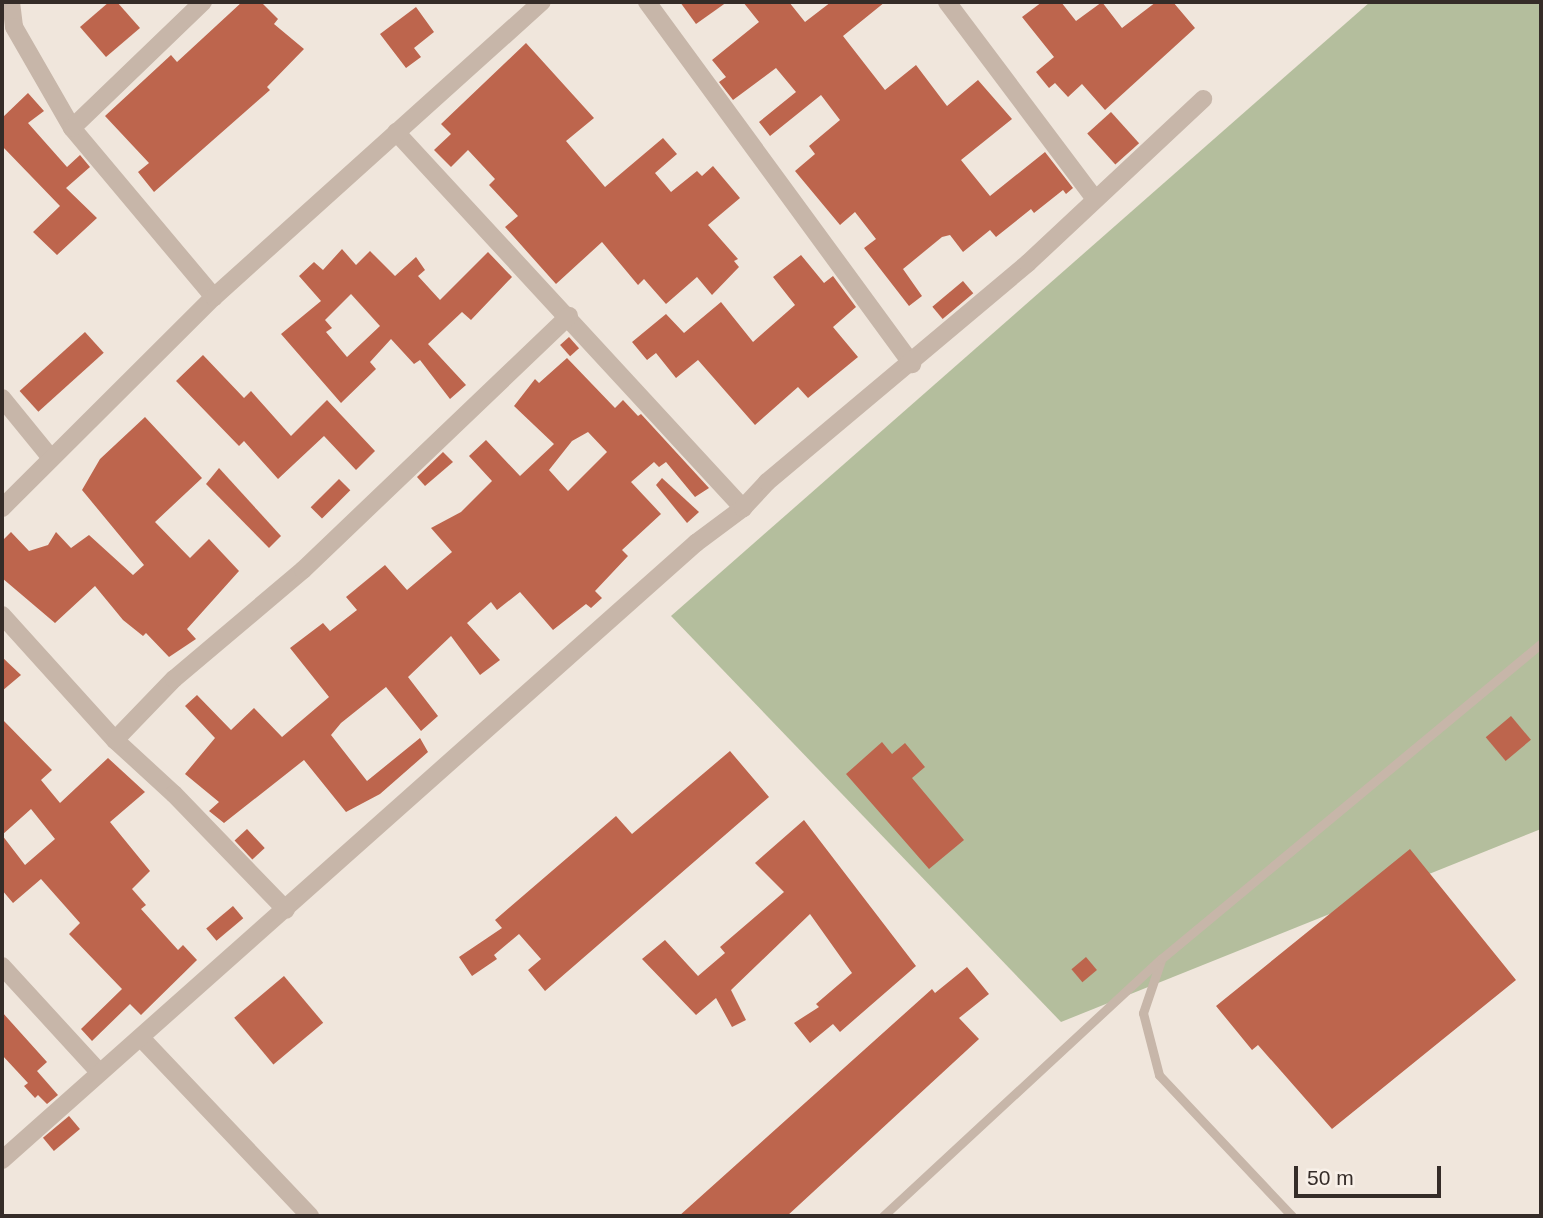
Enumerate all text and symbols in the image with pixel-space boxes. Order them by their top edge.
scale bar [1298,1152,1445,1196]
text: 50 m [1307,1166,1354,1189]

